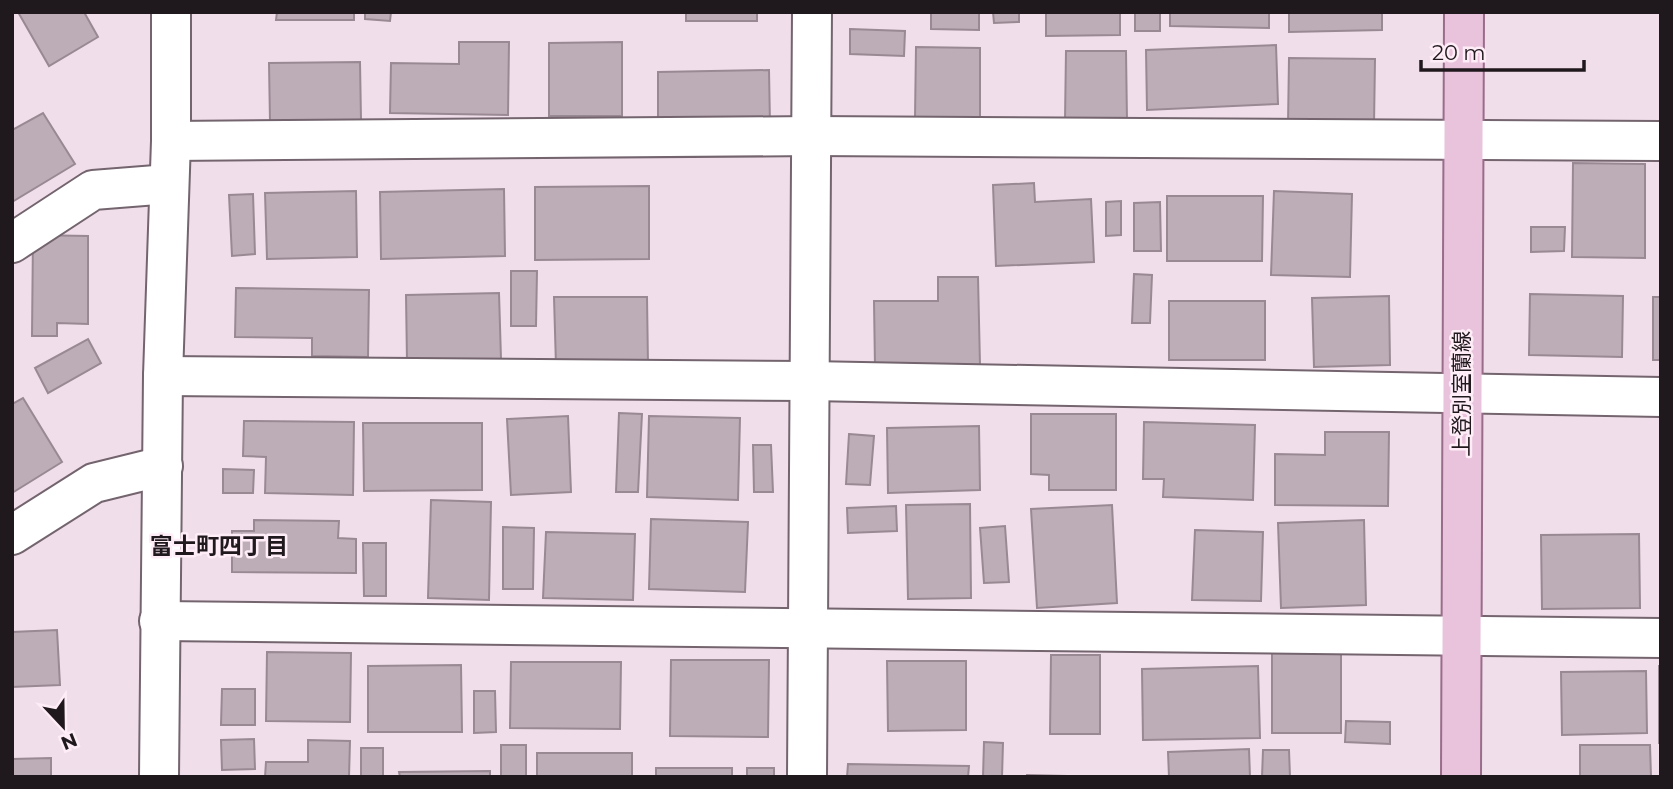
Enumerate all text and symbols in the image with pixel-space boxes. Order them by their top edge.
scale bar [1421,28,1584,72]
text: 20 m [1432,40,1486,65]
street label: 上登別室蘭線 [1449,331,1474,457]
district label: 富士町四丁目 [150,532,288,560]
north arrow [28,691,98,761]
text: N [58,728,81,755]

